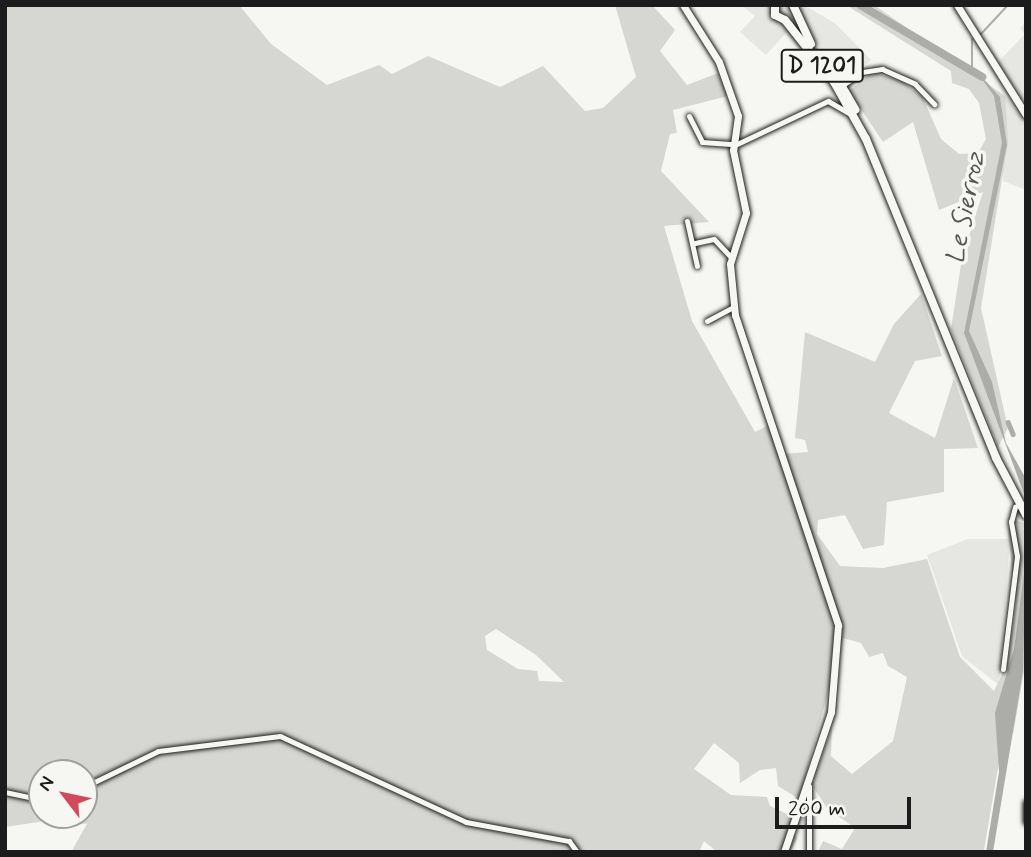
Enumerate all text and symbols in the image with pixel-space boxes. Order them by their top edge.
road number: D 1201 [780,46,864,86]
water label: Le Sierroz [941,150,993,266]
north arrow [28,759,98,829]
text: N [33,772,60,796]
scale bar [779,784,916,828]
text: 200 m [788,795,845,823]

